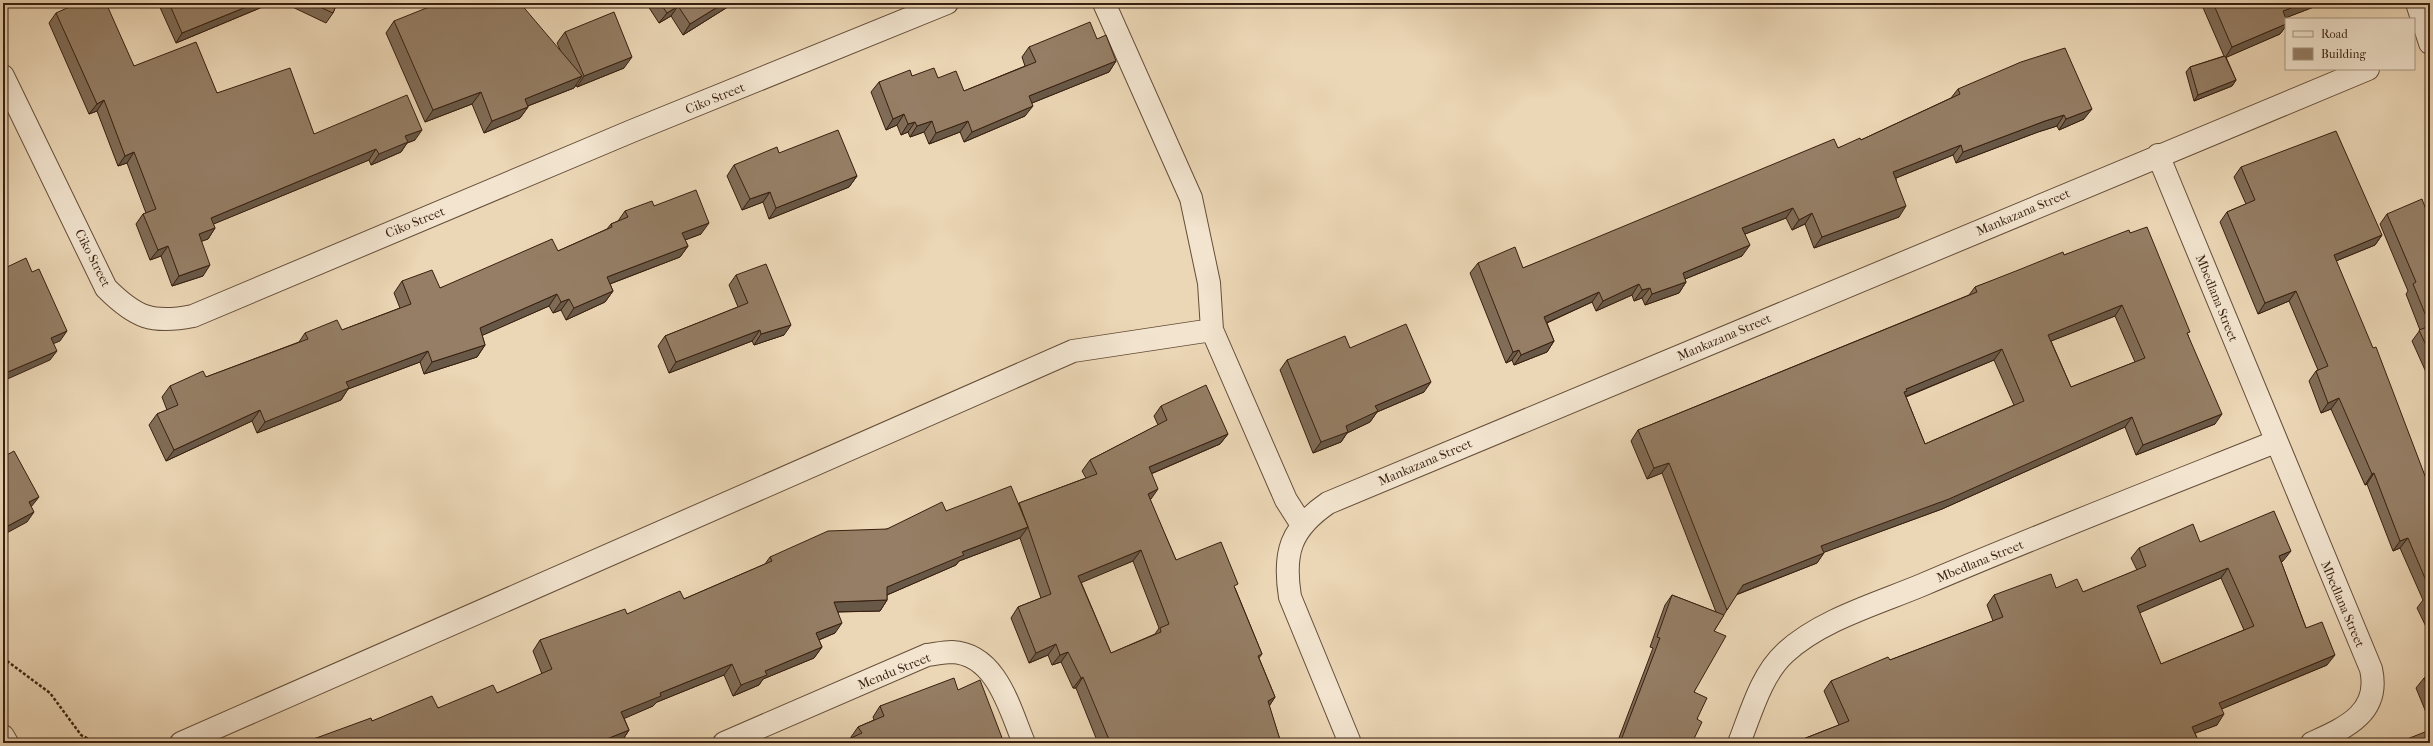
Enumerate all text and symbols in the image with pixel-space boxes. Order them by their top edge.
legend [2285,18,2415,70]
text: Road [2321,27,2348,41]
text: Building [2321,47,2366,61]
street label: Ciko Street [683,79,747,117]
street label: Mankazana Street [1974,185,2073,239]
street label: Ciko Street [383,203,447,241]
street label: Ciko Street [72,227,114,290]
street label: Mbedlana Street [2193,252,2241,344]
street label: Mankazana Street [1675,310,1774,364]
street label: Mankazana Street [1376,435,1475,489]
street label: Mbedlana Street [1934,537,2026,585]
street label: Mbedlana Street [2318,559,2368,650]
street label: Mendu Street [855,649,933,692]

